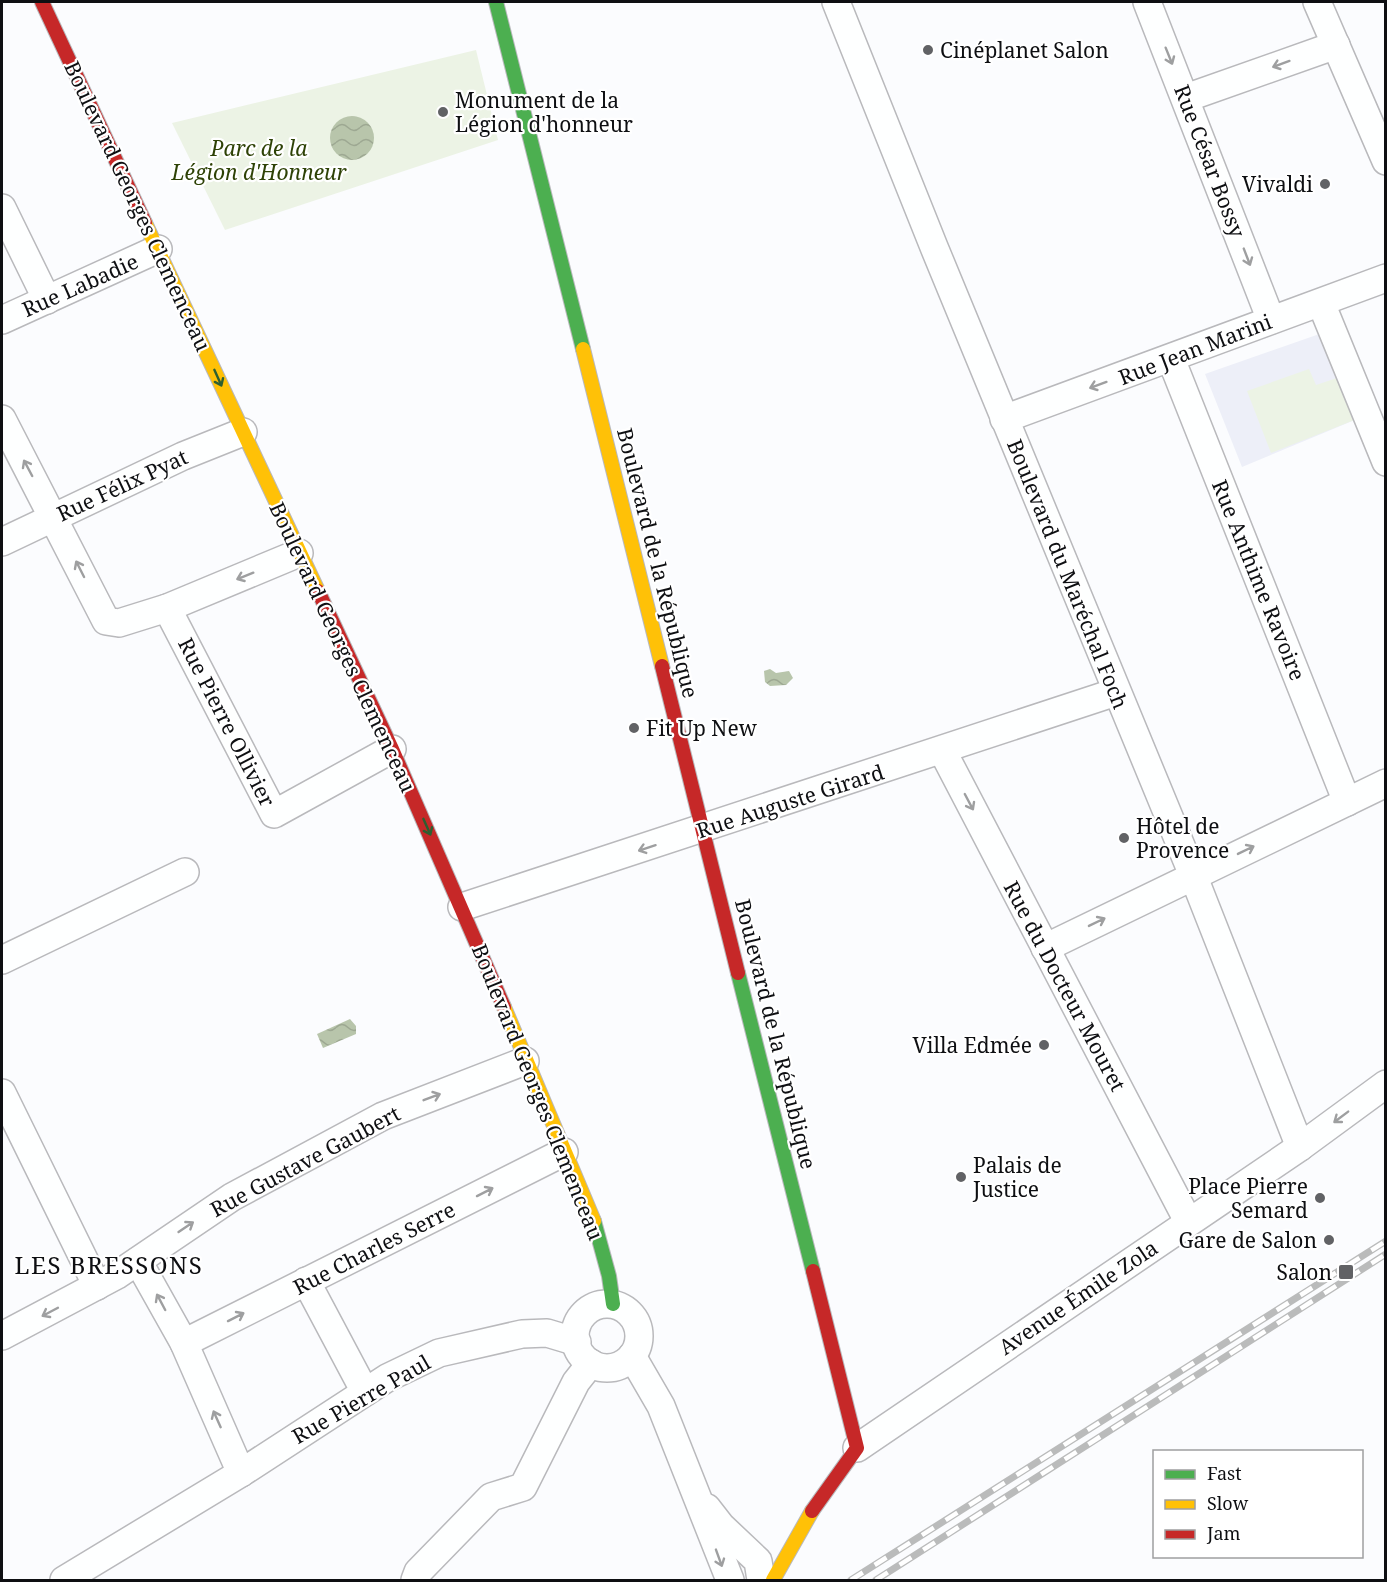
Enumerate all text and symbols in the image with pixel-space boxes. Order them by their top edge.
place label: Cinéplanet Salon [940,36,1109,64]
marker: Cinéplanet Salon [921,43,935,57]
one-way arrow [1164,46,1175,64]
street label: Boulevard Georges Clemenceau [58,56,218,356]
one-way arrow [1272,60,1291,71]
street label: Rue César Bossy [1168,81,1252,241]
place label: Monument de la Légion d'honneur [455,86,633,138]
marker: Monument de la Légion d'honneur [436,105,450,119]
park label: Parc de la Légion d'Honneur [171,134,347,186]
place label: Vivaldi [1242,170,1313,198]
marker: Vivaldi [1318,177,1332,191]
street label: Rue Labadie [18,247,142,323]
one-way arrow [1242,247,1253,266]
street label: Rue Jean Marini [1114,307,1276,391]
one-way arrow [213,368,225,386]
one-way arrow [1089,381,1108,392]
street label: Boulevard de la République [611,425,705,701]
street label: Boulevard du Maréchal Foch [1001,435,1135,713]
street label: Rue Félix Pyat [52,442,192,528]
one-way arrow [22,460,34,477]
street label: Rue Anthime Ravoire [1206,476,1312,684]
street label: Boulevard Georges Clemenceau [263,497,423,797]
one-way arrow [74,561,86,578]
one-way arrow [236,571,255,582]
street label: Rue Pierre Ollivier [172,633,282,811]
place label: Fit Up New [646,714,758,742]
marker: Fit Up New [627,721,641,735]
street label: Rue Auguste Girard [693,757,887,845]
one-way arrow [964,793,975,811]
place label: Hôtel de Provence [1136,812,1229,864]
one-way arrow [421,818,433,836]
marker: Hôtel de Provence [1117,831,1131,845]
one-way arrow [638,843,657,854]
one-way arrow [1236,844,1254,856]
street label: Rue du Docteur Mouret [998,876,1132,1096]
street label: Boulevard de la République [729,896,823,1172]
one-way arrow [1088,916,1105,928]
street label: Boulevard Georges Clemenceau [466,940,610,1244]
place label: Villa Edmée [913,1031,1032,1059]
marker: Villa Edmée [1037,1038,1051,1052]
one-way arrow [422,1090,441,1101]
street label: Rue Gustave Gaubert [205,1099,405,1223]
one-way arrow [1333,1111,1349,1123]
place label: Palais de Justice [972,1151,1062,1203]
marker: Palais de Justice [954,1170,968,1184]
place label: Place Pierre Semard [1188,1172,1308,1224]
one-way arrow [476,1185,494,1197]
marker: Place Pierre Semard [1313,1191,1327,1205]
street label: Rue Charles Serre [288,1195,460,1301]
one-way arrow [178,1221,194,1233]
place label: Gare de Salon [1179,1226,1317,1254]
street label: Avenue Émile Zola [993,1233,1163,1361]
marker: Gare de Salon [1322,1233,1336,1247]
district label: LES BRESSONS [15,1248,203,1281]
place label: Salon [1277,1258,1332,1286]
marker: Salon [1337,1263,1355,1281]
one-way arrow [155,1293,166,1311]
one-way arrow [41,1307,59,1318]
one-way arrow [227,1311,244,1323]
street label: Rue Pierre Paul [287,1348,436,1450]
one-way arrow [211,1411,222,1429]
legend [1153,1450,1363,1558]
text: Fast [1207,1461,1242,1485]
text: Slow [1207,1491,1249,1515]
text: Jam [1206,1521,1241,1545]
one-way arrow [715,1548,726,1567]

